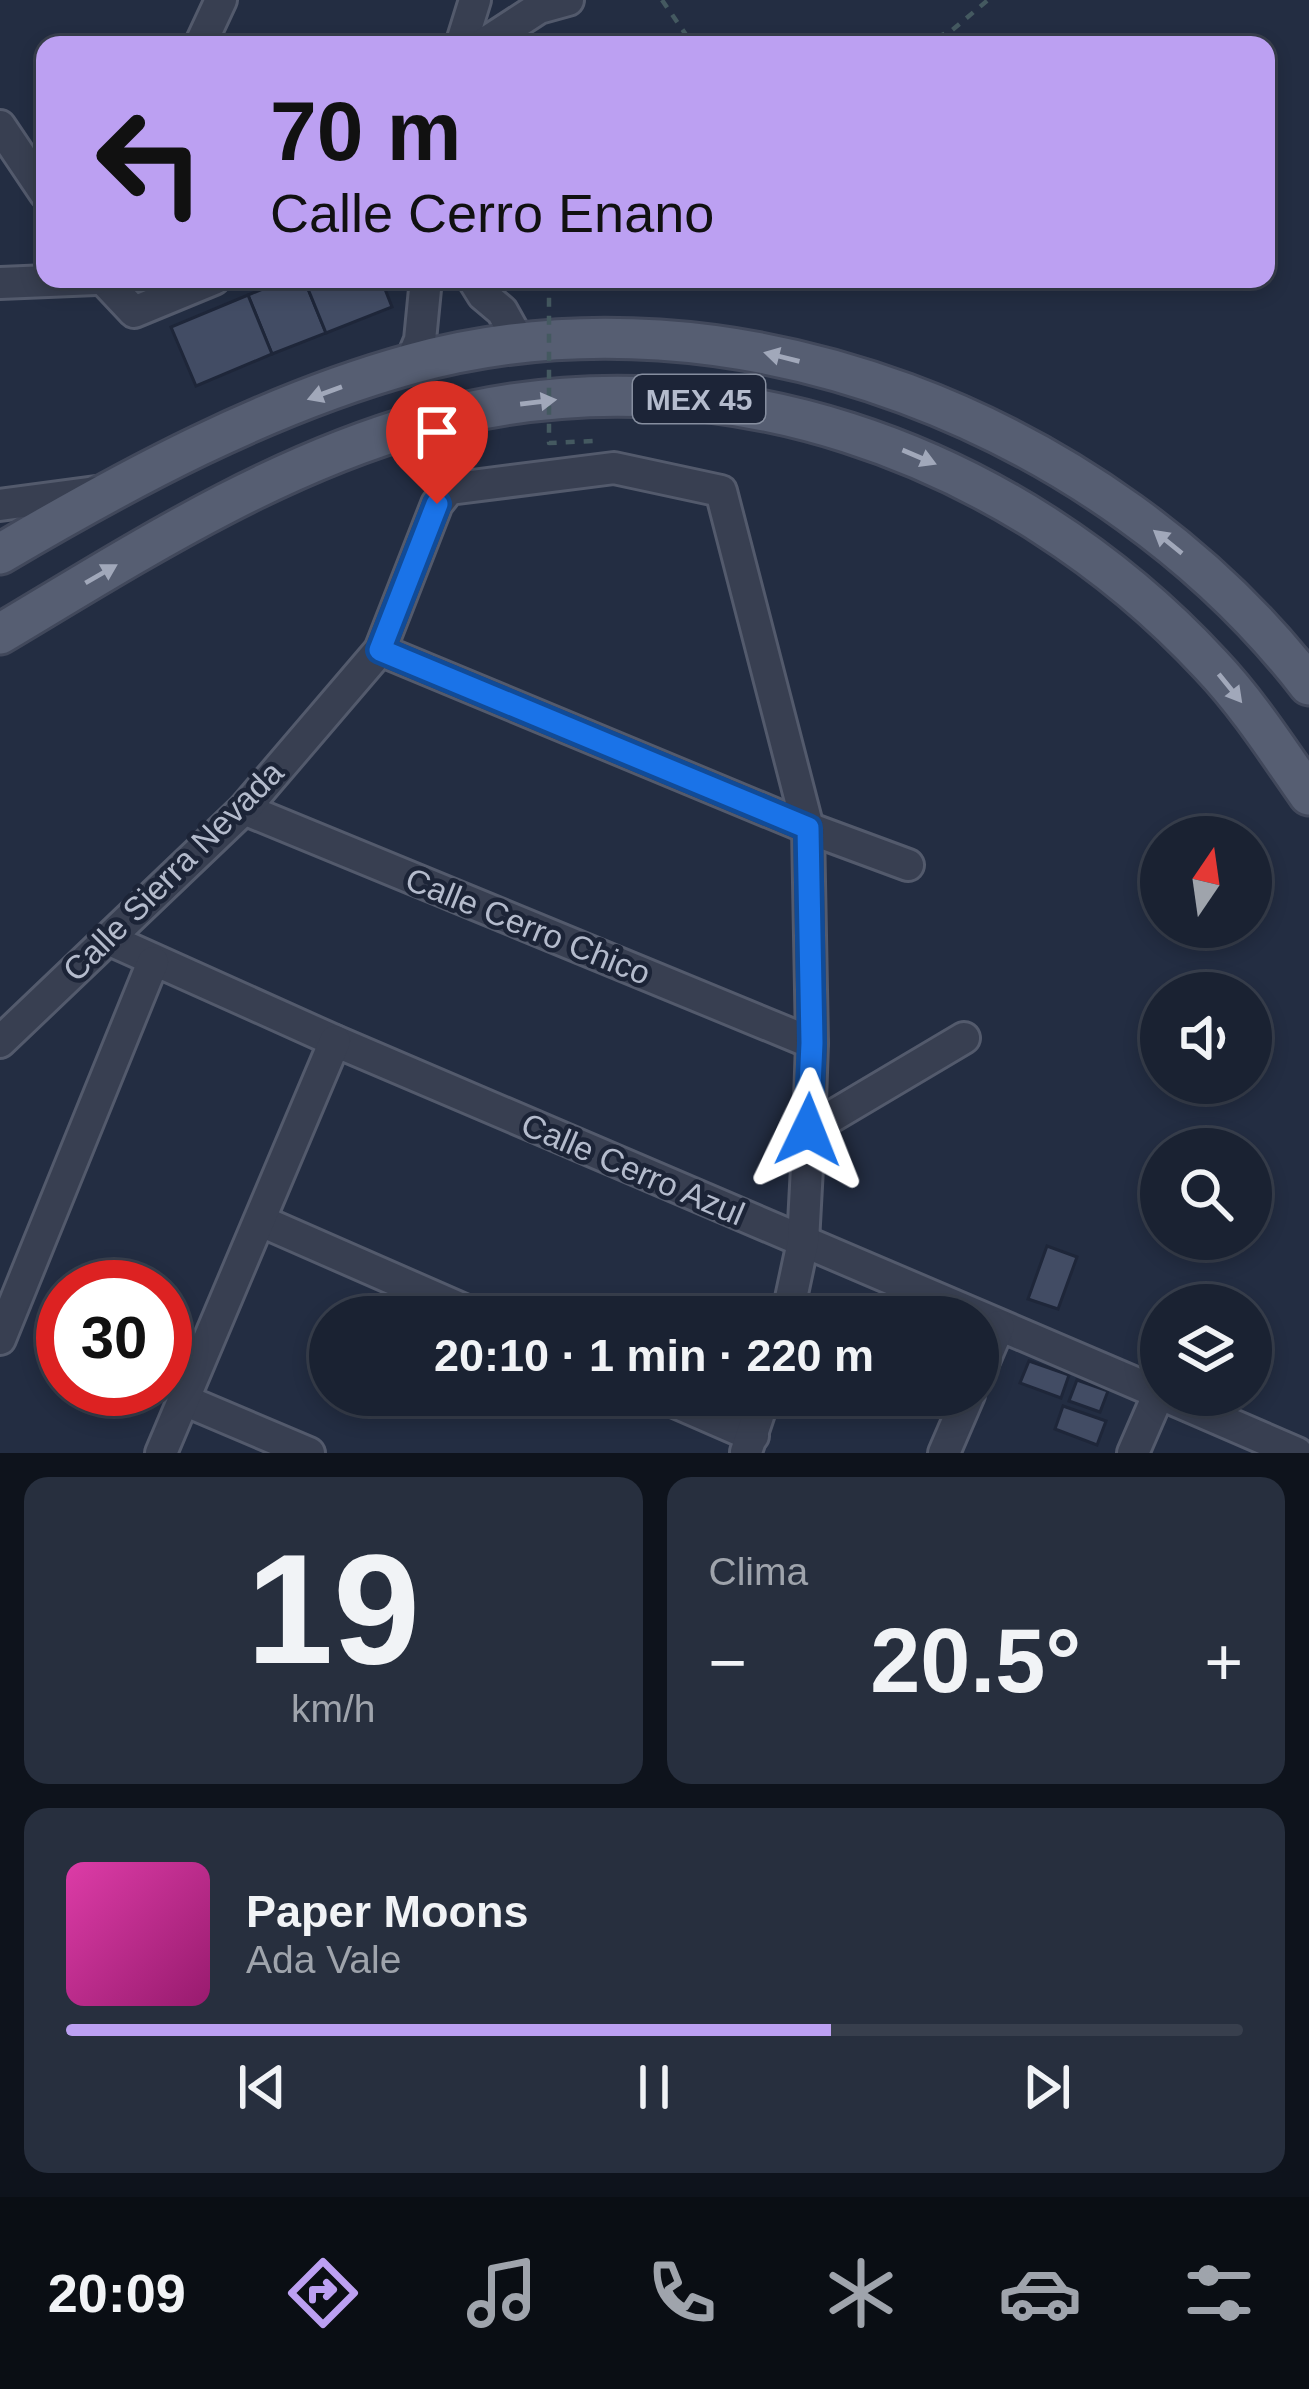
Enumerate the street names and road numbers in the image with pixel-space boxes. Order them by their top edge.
road number: MEX 45 [633,375,765,423]
street label: Calle Sierra Nevada [56,753,291,988]
street label: Calle Cerro Chico [400,860,656,992]
street label: Calle Cerro Azul [516,1105,750,1233]

